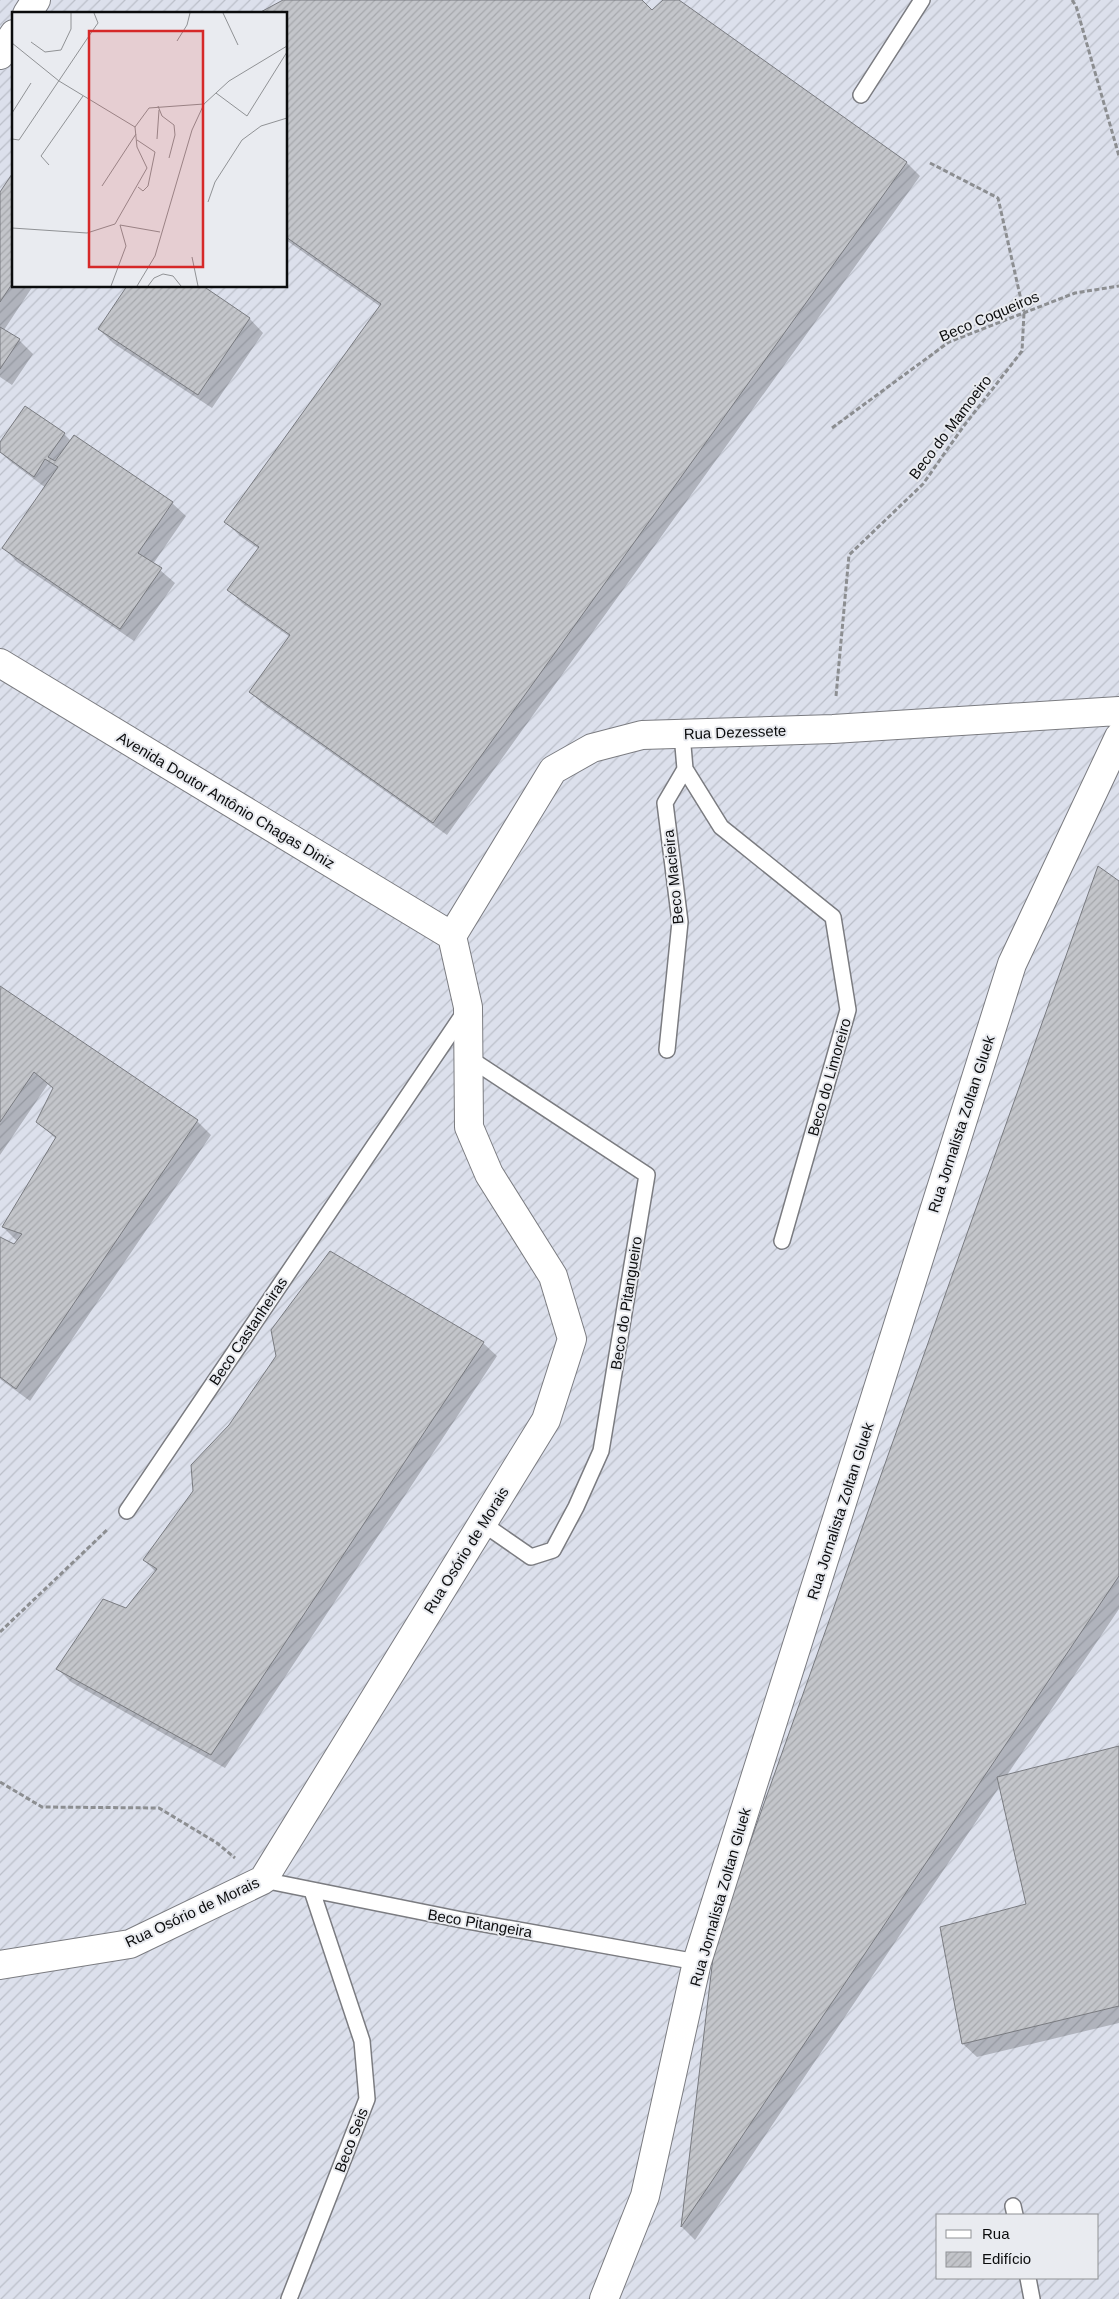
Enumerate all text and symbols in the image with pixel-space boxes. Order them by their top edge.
inset map [12,12,288,288]
street label: Beco Coqueiros [937,287,1041,345]
street label: Beco do Mamoeiro [905,372,995,482]
street label: Rua Dezessete [683,722,787,742]
street label: Avenida Doutor Antônio Chagas Diniz [114,728,338,872]
street label: Beco Macieira [660,828,686,925]
street label: Beco do Limoreiro [804,1016,854,1138]
street label: Rua Jornalista Zoltan Gluek [924,1033,998,1215]
street label: Beco do Pitangueiro [607,1235,645,1371]
street label: Beco Castanheiras [206,1274,290,1388]
street label: Rua Jornalista Zoltan Gluek [803,1420,877,1602]
street label: Rua Osório de Morais [420,1484,512,1616]
street label: Rua Jornalista Zoltan Gluek [686,1805,754,1988]
street label: Rua Osório de Morais [122,1873,262,1951]
street label: Beco Pitangeira [426,1905,534,1941]
street label: Beco Seis [331,2105,371,2175]
legend [936,2214,1099,2279]
text: Rua [982,2225,1010,2242]
text: Edifício [982,2250,1031,2267]

